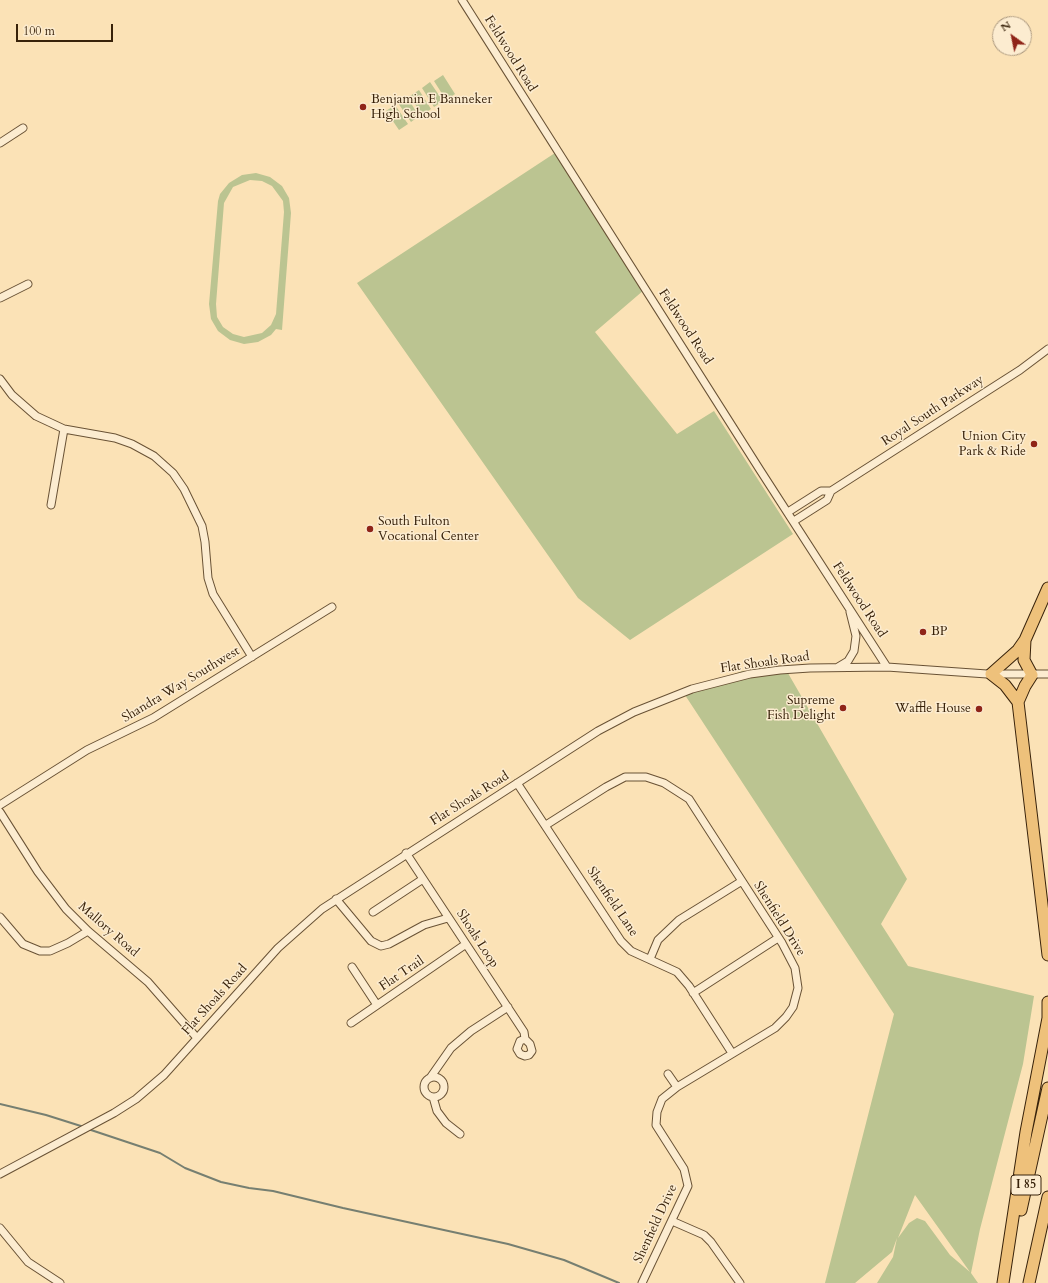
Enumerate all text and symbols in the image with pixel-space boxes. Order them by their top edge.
street label: Feldwood Road [480,13,540,95]
scale bar [18,16,115,42]
north arrow [992,16,1032,56]
text: N [998,17,1014,35]
text: 100 m [23,23,55,39]
place label: Benjamin E Banneker High School [371,92,492,123]
marker: Benjamin E Banneker High School [358,102,368,112]
street label: Feldwood Road [655,286,715,368]
street label: Royal South Parkway [879,372,987,450]
place label: Union City Park & Ride [959,429,1026,460]
marker: Union City Park & Ride [1029,439,1039,449]
place label: South Fulton Vocational Center [378,514,479,545]
marker: South Fulton Vocational Center [365,524,375,534]
street label: Feldwood Road [829,559,889,641]
place label: BP [931,624,948,640]
marker: BP [918,627,928,637]
street label: Shandra Way Southwest [119,644,243,726]
street label: Flat Shoals Road [719,649,811,677]
place label: Supreme Fish Delight [767,693,835,724]
place label: Waffle House [895,701,971,717]
marker: Supreme Fish Delight [838,703,848,713]
marker: Waffle House [974,704,984,714]
street label: Flat Shoals Road [428,769,512,829]
street label: Shenfield Lane [583,864,641,940]
street label: Shenfield Drive [750,879,808,959]
street label: Mallory Road [75,899,141,961]
street label: Shoals Loop [452,907,502,971]
street label: Flat Trail [377,953,427,995]
street label: Flat Shoals Road [179,961,251,1039]
road number: I 85 [1011,1175,1041,1195]
street label: Shenfield Drive [631,1182,681,1266]

